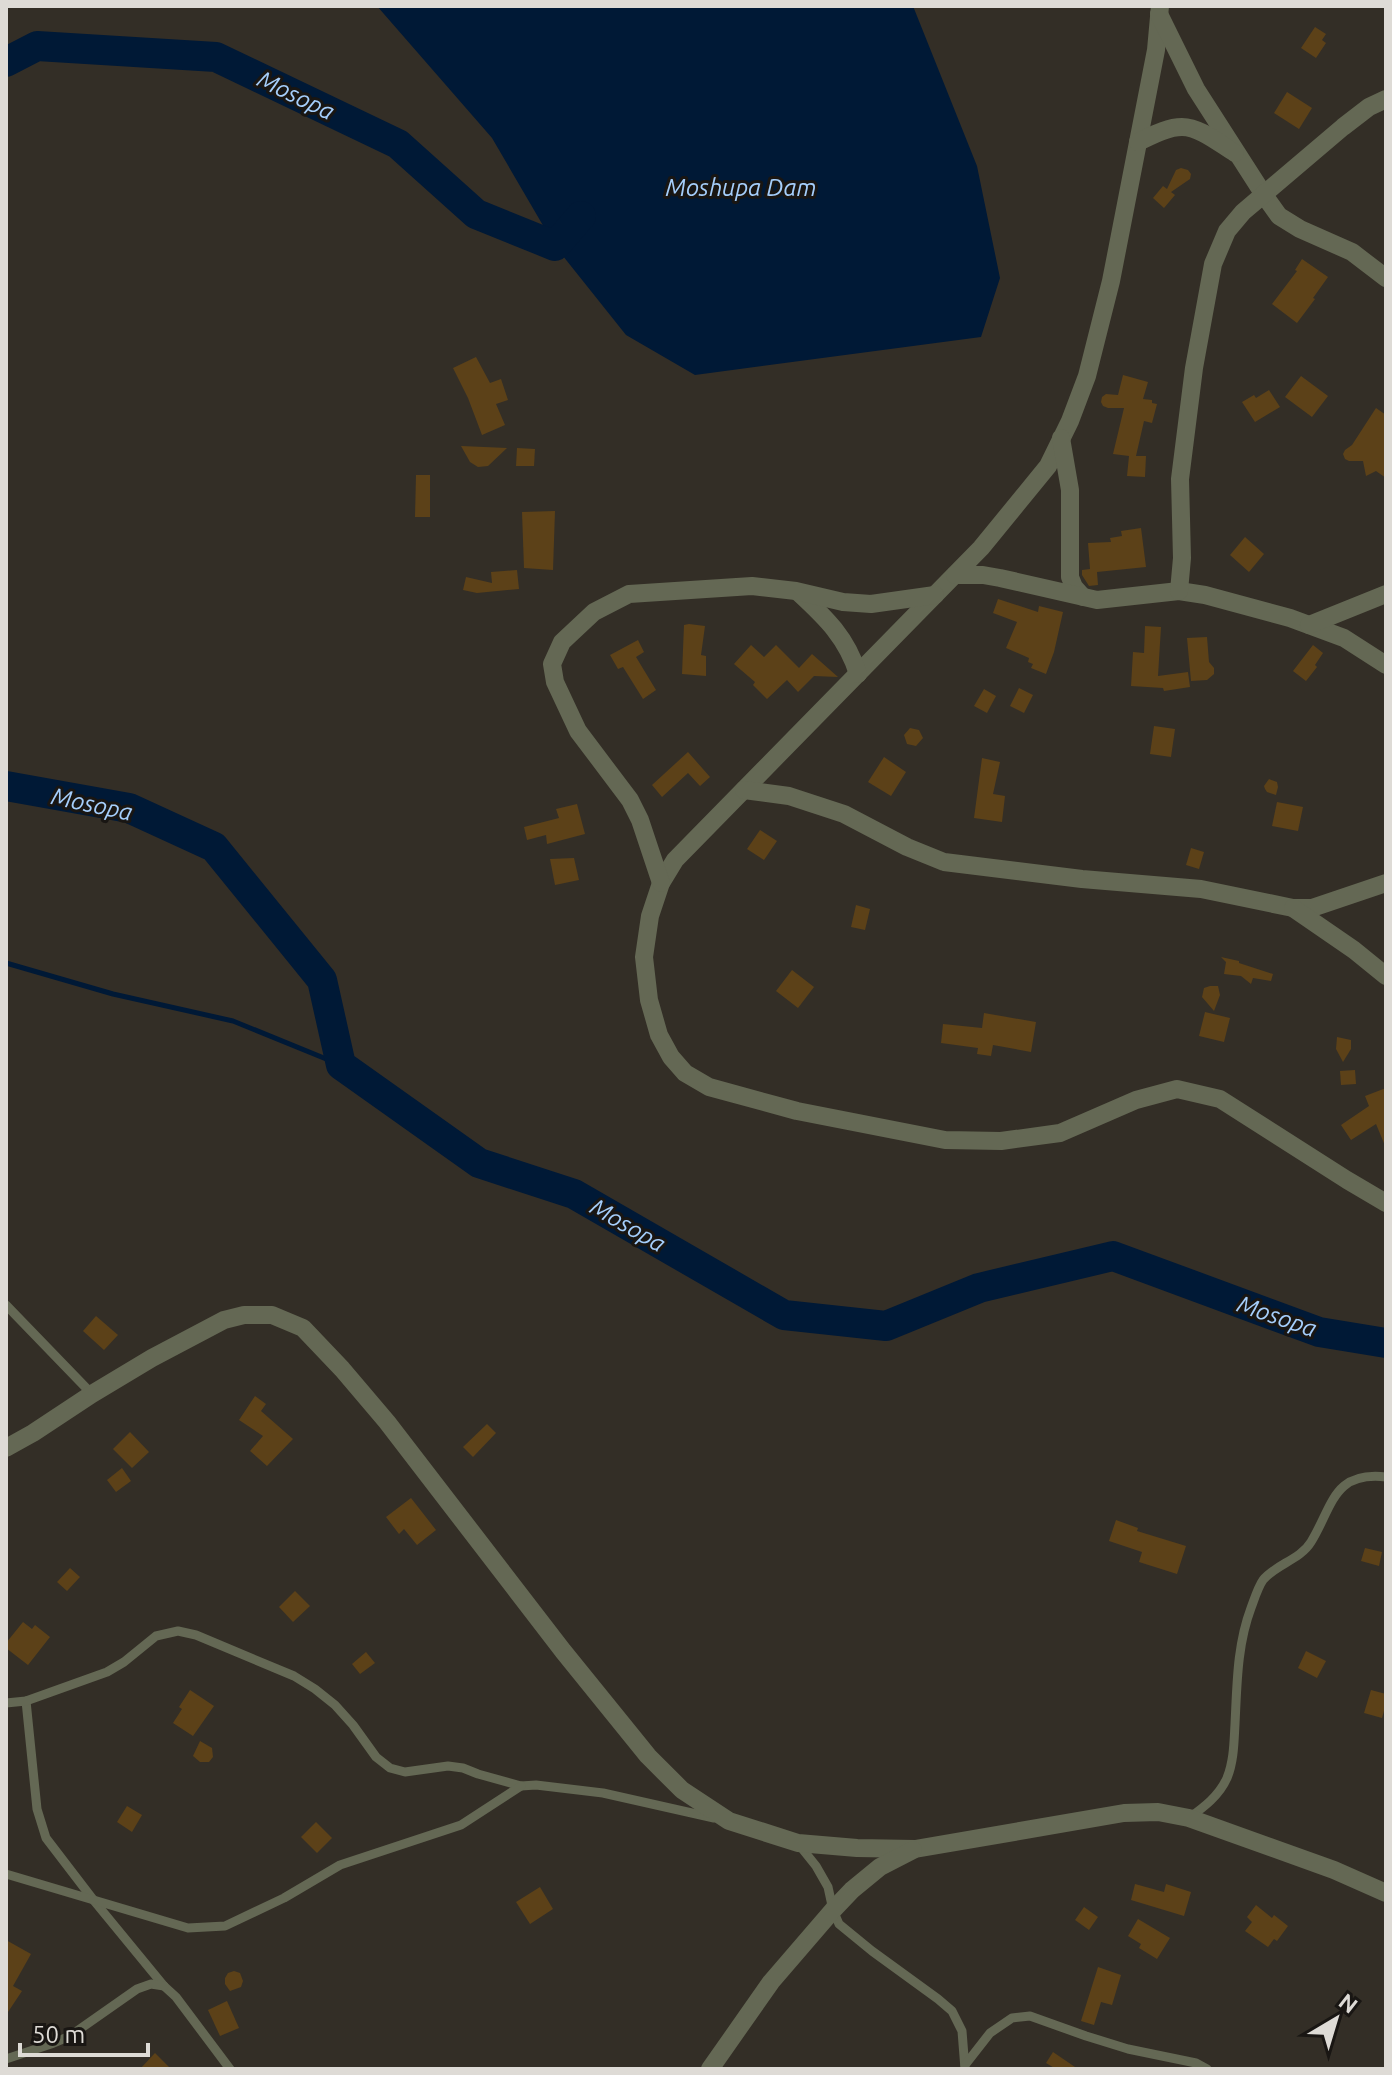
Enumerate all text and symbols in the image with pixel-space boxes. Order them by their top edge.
water label: Mosopa [253,65,339,125]
water label: Moshupa Dam [666,174,816,201]
water label: Mosopa [49,782,135,826]
water label: Mosopa [586,1193,670,1257]
water label: Mosopa [1234,1290,1320,1342]
north arrow [1296,1979,1376,2059]
text: N [1334,1988,1363,2018]
scale bar [20,2007,148,2057]
text: 50 m [32,2021,85,2048]

